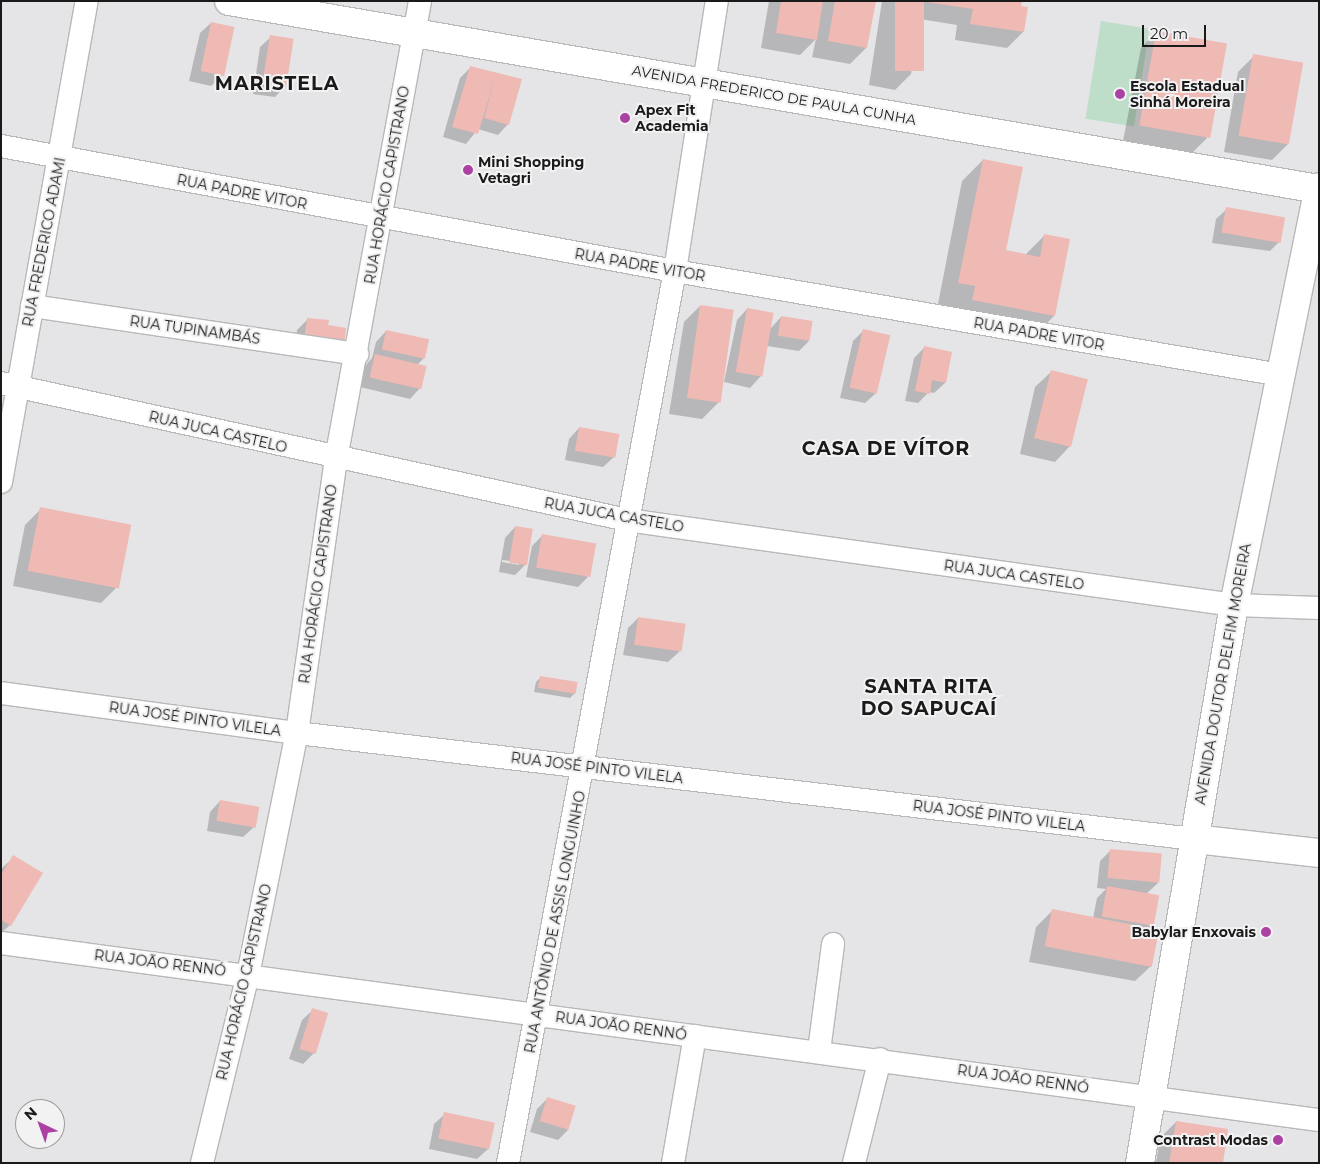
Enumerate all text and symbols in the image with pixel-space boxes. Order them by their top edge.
scale bar [1145,15,1209,47]
text: 20 m [1150,24,1188,43]
street label: AVENIDA FREDERICO DE PAULA CUNHA [631,62,917,128]
district label: MARISTELA [214,73,340,95]
place label: Escola Estadual Sinhá Moreira [1130,78,1244,110]
street label: RUA HORÁCIO CAPISTRANO [361,85,413,285]
marker: Escola Estadual Sinhá Moreira [1114,88,1126,100]
place label: Apex Fit Academia [635,102,709,134]
marker: Apex Fit Academia [619,112,631,124]
place label: Mini Shopping Vetagri [478,154,584,186]
street label: RUA FREDERICO ADAMI [19,156,69,328]
marker: Mini Shopping Vetagri [462,164,474,176]
street label: RUA PADRE VITOR [175,171,309,213]
street label: RUA PADRE VITOR [573,245,707,285]
street label: RUA TUPINAMBÁS [129,313,261,347]
street label: RUA PADRE VITOR [972,314,1106,354]
street label: RUA JUCA CASTELO [147,408,289,456]
district label: CASA DE VÍTOR [800,438,972,460]
street label: RUA HORÁCIO CAPISTRANO [296,483,340,685]
street label: RUA JUCA CASTELO [543,494,685,536]
street label: AVENIDA DOUTOR DELFIM MOREIRA [1192,542,1254,806]
street label: RUA JUCA CASTELO [943,557,1085,593]
district label: SANTA RITA DO SAPUCAÍ [859,676,999,720]
street label: RUA JOSÉ PINTO VILELA [108,699,282,739]
street label: RUA JOSÉ PINTO VILELA [510,749,684,787]
street label: RUA ANTÔNIO DE ASSIS LONGUINHO [521,789,589,1055]
street label: RUA JOSÉ PINTO VILELA [912,797,1086,835]
street label: RUA HORÁCIO CAPISTRANO [213,882,275,1082]
place label: Babylar Enxovais [1131,924,1256,940]
marker: Babylar Enxovais [1260,926,1272,938]
street label: RUA JOÃO RENNÓ [93,947,227,979]
street label: RUA JOÃO RENNÓ [554,1008,688,1044]
street label: RUA JOÃO RENNÓ [956,1061,1090,1097]
north arrow [15,1099,65,1149]
text: N [20,1103,41,1124]
place label: Contrast Modas [1153,1132,1268,1148]
marker: Contrast Modas [1272,1134,1284,1146]

